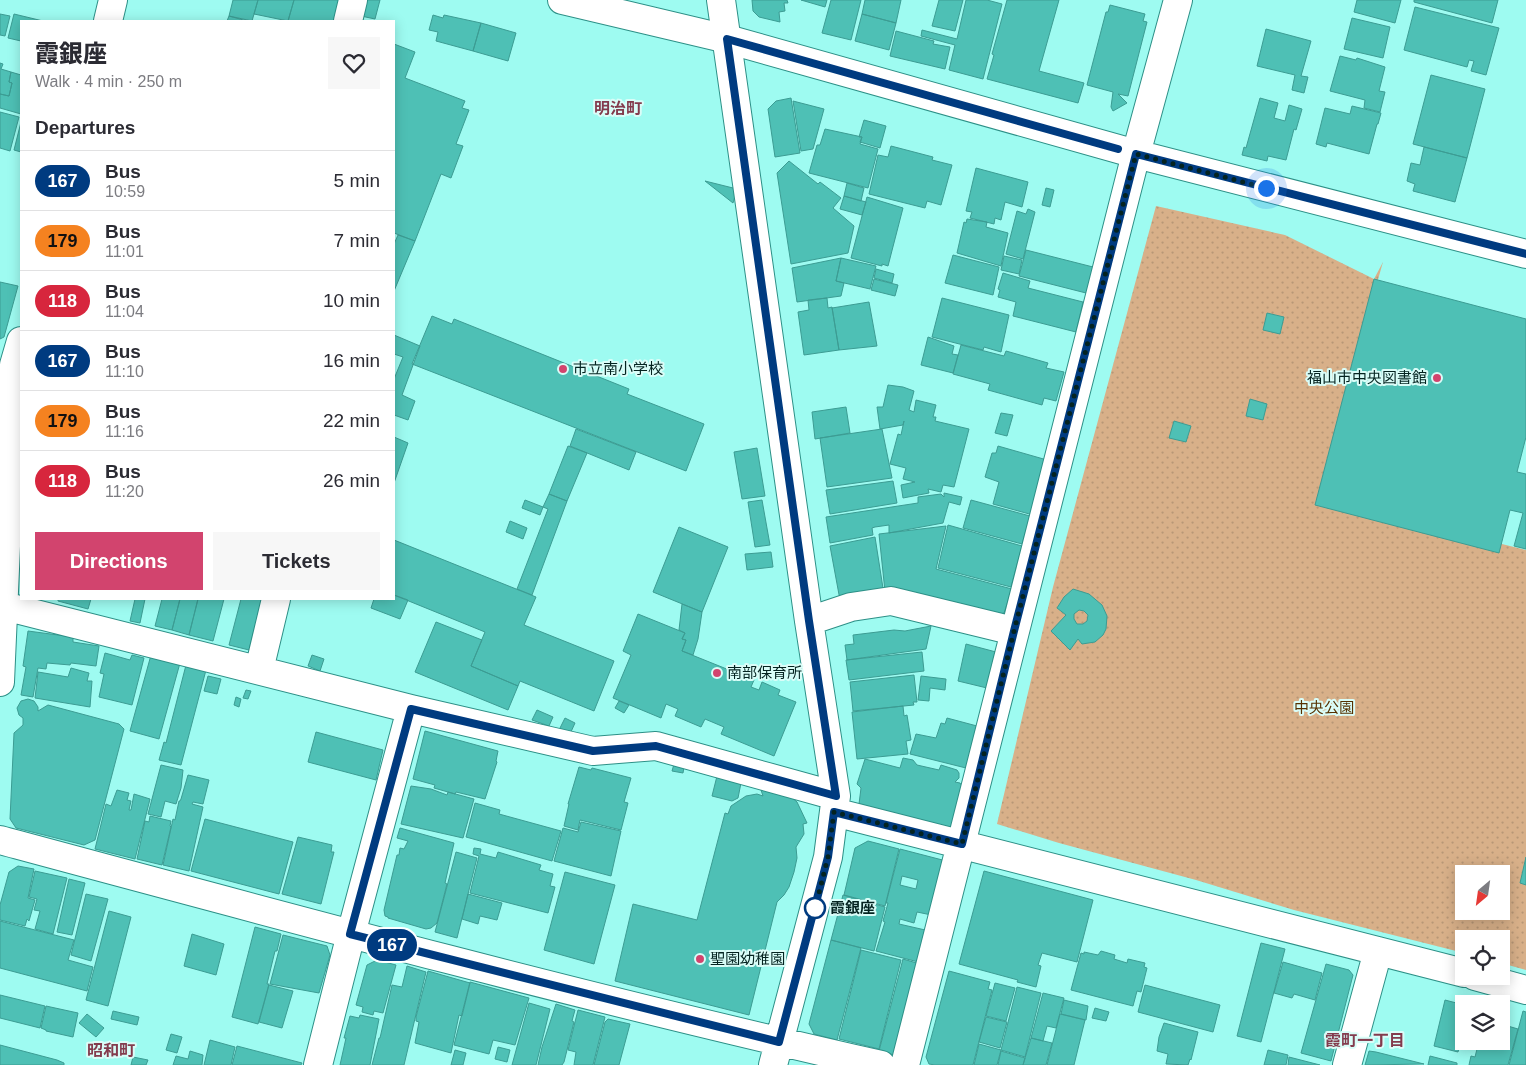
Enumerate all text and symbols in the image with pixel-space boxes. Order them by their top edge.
button: heart [328,37,380,89]
text: 霞銀座 [35,40,107,67]
text: Walk · 4 min · 250 m [35,73,182,90]
district label: 明治町 [594,100,642,117]
text: Departures [35,117,135,138]
text: Bus [105,161,141,182]
text: 5 min [334,170,380,191]
text: 167 [47,171,78,191]
your location [1254,176,1279,201]
text: 10:59 [105,183,145,200]
text: Bus [105,221,141,242]
text: 7 min [334,230,380,251]
text: 179 [47,231,78,251]
text: 11:01 [105,243,144,260]
text: Bus [105,281,141,302]
text: 10 min [323,290,380,311]
text: 118 [48,291,77,311]
text: 11:04 [105,303,144,320]
text: Bus [105,341,141,362]
text: 16 min [323,350,380,371]
text: 167 [47,351,78,371]
place label: 市立南小学校 [573,360,663,377]
text: 11:10 [105,363,144,380]
marker: 市立南小学校 [557,363,569,375]
place label: 福山市中央図書館 [1307,369,1427,386]
marker: 福山市中央図書館 [1431,372,1443,384]
text: Bus [105,401,141,422]
text: 22 min [323,410,380,431]
text: 179 [47,411,78,431]
text: 11:16 [105,423,144,440]
text: Bus [105,461,141,482]
text: 26 min [323,470,380,491]
text: 118 [48,471,77,491]
text: 11:20 [105,483,144,500]
button: Directions [35,532,203,590]
button: Tickets [213,532,380,590]
place label: 南部保育所 [727,664,802,681]
marker: 南部保育所 [711,667,723,679]
park label: 中央公園 [1294,699,1354,716]
north arrow [1455,865,1510,920]
map controls [1455,865,1510,1050]
marker: 霞銀座 [804,897,826,919]
place label: 霞銀座 [830,899,875,916]
line badge: 167 [363,929,421,961]
button: locate [1455,930,1510,985]
text: 167 [377,935,407,955]
place label: 聖園幼稚園 [710,950,785,967]
marker: 聖園幼稚園 [694,953,706,965]
button: layers [1455,995,1510,1050]
district label: 霞町一丁目 [1325,1032,1405,1049]
district label: 昭和町 [87,1042,135,1059]

